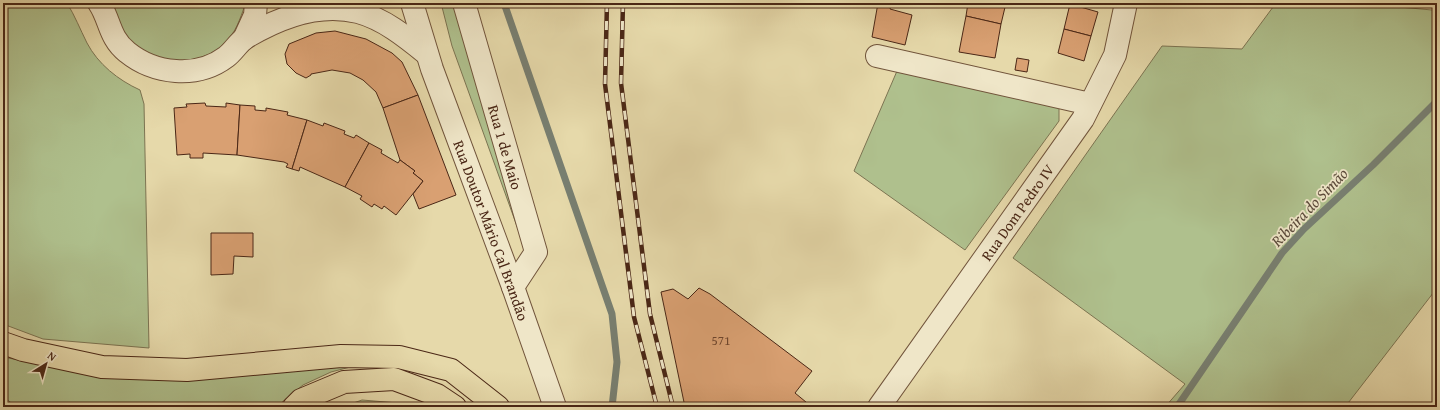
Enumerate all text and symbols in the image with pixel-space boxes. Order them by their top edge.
street label: Rua 1 de Maio [483,102,528,192]
street label: Rua Doutor Mário Cal Brandão [449,137,535,324]
street label: Rua Dom Pedro IV [976,159,1059,265]
water label: Ribeira do Simão [1264,162,1353,253]
house number: 571 [712,331,730,350]
north arrow [26,344,66,384]
text: N [44,347,60,365]

